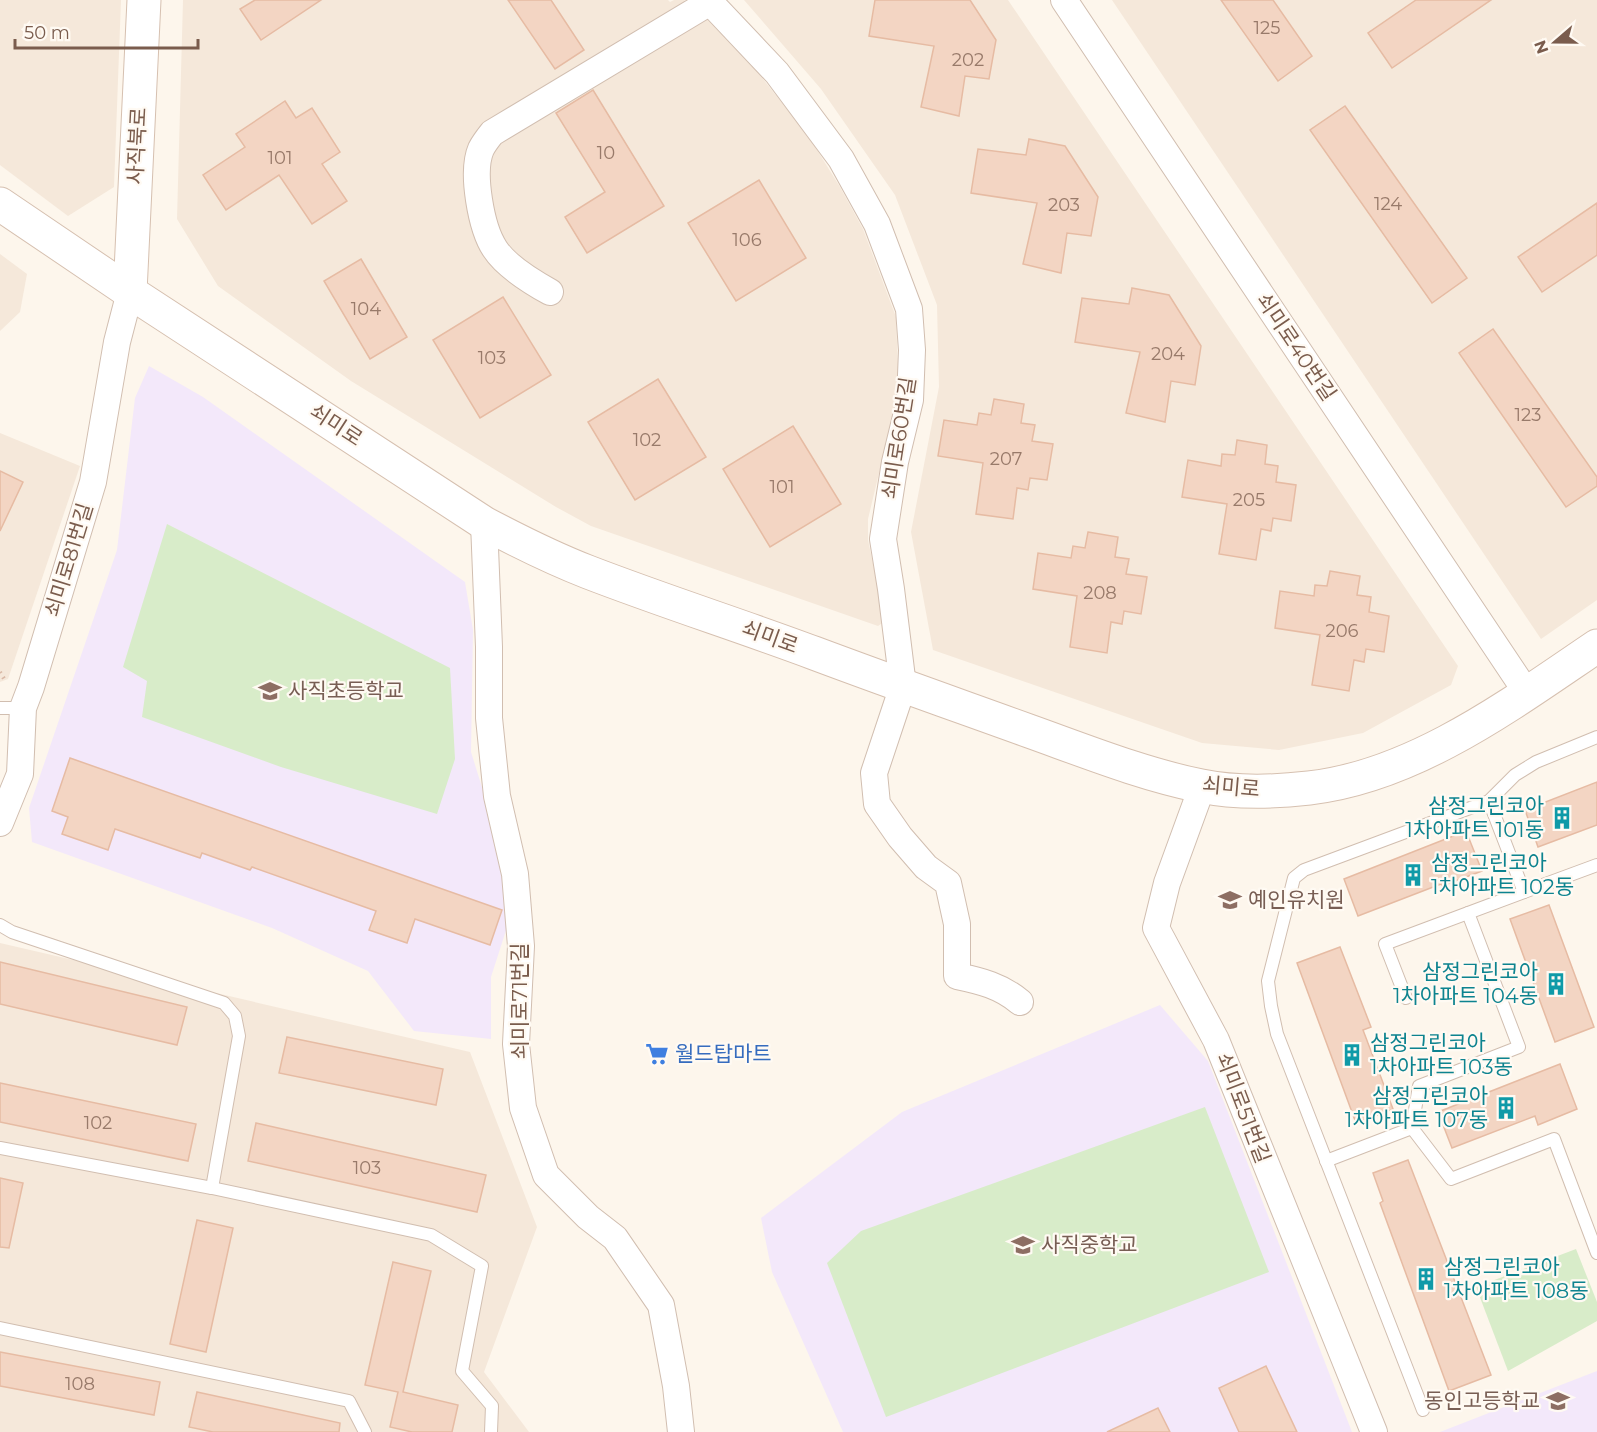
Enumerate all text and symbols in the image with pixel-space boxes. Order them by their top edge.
scale bar [15,12,198,50]
north arrow [1525,12,1585,72]
house number: 125 [1254,17,1280,39]
text: 50 m [24,22,70,44]
text: N [1530,38,1553,56]
house number: 202 [952,49,984,71]
street label: 사직북로 [122,107,151,185]
house number: 10 [597,142,615,164]
house number: 101 [268,147,292,169]
house number: 124 [1374,193,1402,215]
house number: 203 [1048,194,1080,216]
house number: 106 [732,229,762,251]
street label: 쇠미로40번길 [1251,288,1342,405]
house number: 104 [351,298,381,320]
house number: 204 [1151,343,1185,365]
house number: 103 [478,347,506,369]
street label: 쇠미로60번길 [877,375,920,501]
street label: 쇠미로 [305,398,367,451]
house number: 123 [1515,404,1541,426]
house number: 102 [633,429,661,451]
house number: 207 [990,448,1022,470]
house number: 101 [770,476,794,498]
house number: 205 [1233,489,1265,511]
street label: 쇠미로81번길 [39,500,98,620]
house number: 208 [1083,582,1117,604]
street label: 쇠미로 [739,615,802,658]
house number: 206 [1325,620,1359,642]
school or university icon: 사직초등학교 [257,678,283,704]
place label: 사직초등학교 [288,678,404,703]
street label: 쇠미로 [1201,772,1261,801]
place label: 삼정그린코아 1차아파트 101동 [1405,793,1544,842]
building icon: 삼정그린코아 1차아파트 101동 [1549,805,1575,831]
place label: 삼정그린코아 1차아파트 102동 [1431,850,1574,899]
building icon: 삼정그린코아 1차아파트 102동 [1400,862,1426,888]
school or university icon: 예인유치원 [1217,887,1243,913]
place label: 예인유치원 [1248,887,1345,912]
street label: 쇠미로71번길 [507,943,532,1059]
place label: 삼정그린코아 1차아파트 104동 [1393,959,1538,1008]
building icon: 삼정그린코아 1차아파트 104동 [1543,971,1569,997]
place label: 삼정그린코아 1차아파트 103동 [1370,1030,1513,1079]
supermarket icon: 월드탑마트 [644,1041,670,1067]
place label: 월드탑마트 [675,1041,772,1066]
building icon: 삼정그린코아 1차아파트 103동 [1339,1042,1365,1068]
street label: 쇠미로51번길 [1211,1049,1276,1166]
place label: 삼정그린코아 1차아파트 107동 [1345,1083,1488,1132]
building icon: 삼정그린코아 1차아파트 107동 [1493,1095,1519,1121]
house number: 102 [84,1112,112,1134]
house number: 103 [353,1157,381,1179]
school or university icon: 사직중학교 [1010,1232,1036,1258]
place label: 사직중학교 [1041,1232,1138,1257]
place label: 삼정그린코아 1차아파트 108동 [1444,1254,1589,1303]
building icon: 삼정그린코아 1차아파트 108동 [1413,1266,1439,1292]
house number: 108 [65,1373,95,1395]
place label: 동인고등학교 [1424,1388,1540,1413]
school or university icon: 동인고등학교 [1545,1388,1571,1414]

